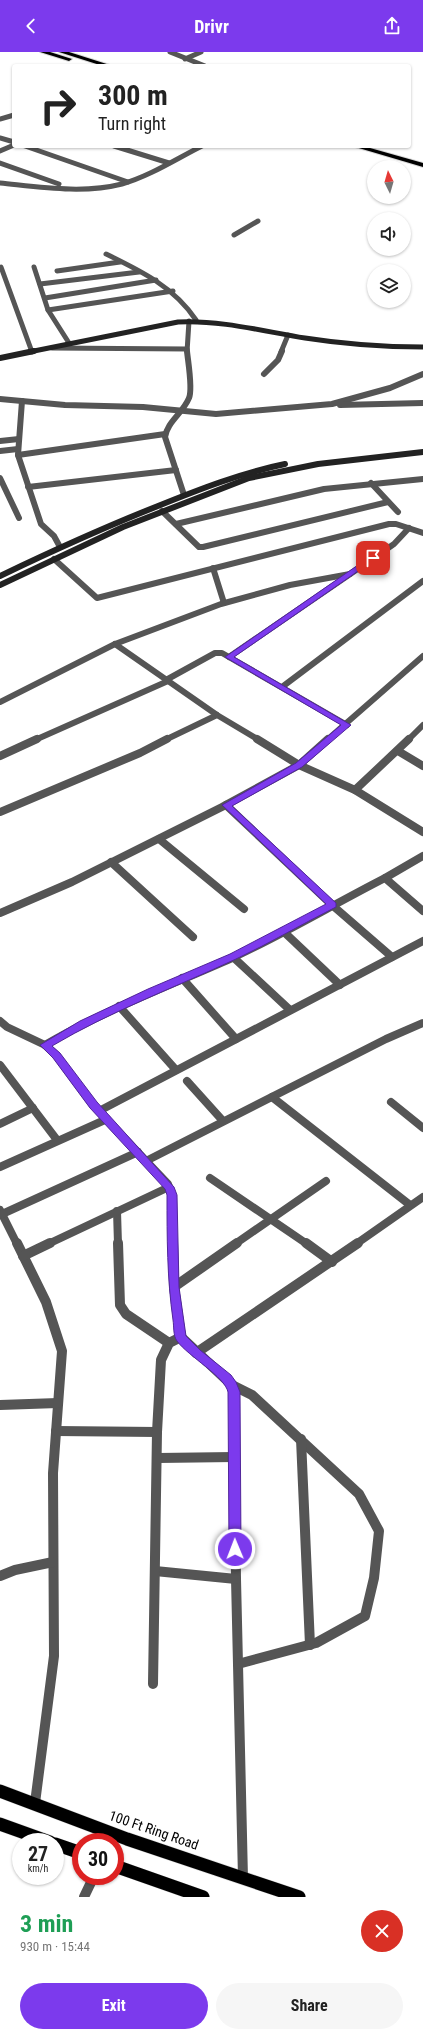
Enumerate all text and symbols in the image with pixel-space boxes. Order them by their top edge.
icon: back [20,15,42,37]
icon: share [381,15,403,37]
text: Drivr [194,16,229,37]
text: 300 m [98,79,168,112]
icon: right [32,80,84,132]
text: Turn right [98,113,166,134]
north arrow [367,160,411,204]
map controls [367,160,411,308]
button: sound [367,212,411,256]
button: layers [367,264,411,308]
pin [356,541,390,575]
icon: arrive [362,547,384,569]
position arrow [214,1528,256,1570]
street label: 100 Ft Ring Road [107,1807,201,1853]
speed limit sign: 30 [72,1833,124,1885]
text: 27 [28,1842,48,1866]
text: km/h [28,1863,48,1874]
text: 3 min [20,1910,73,1938]
button: close [361,1910,403,1952]
text: 930 m · 15:44 [20,1939,90,1954]
button: Exit [20,1983,208,2029]
button: Share [216,1983,403,2029]

